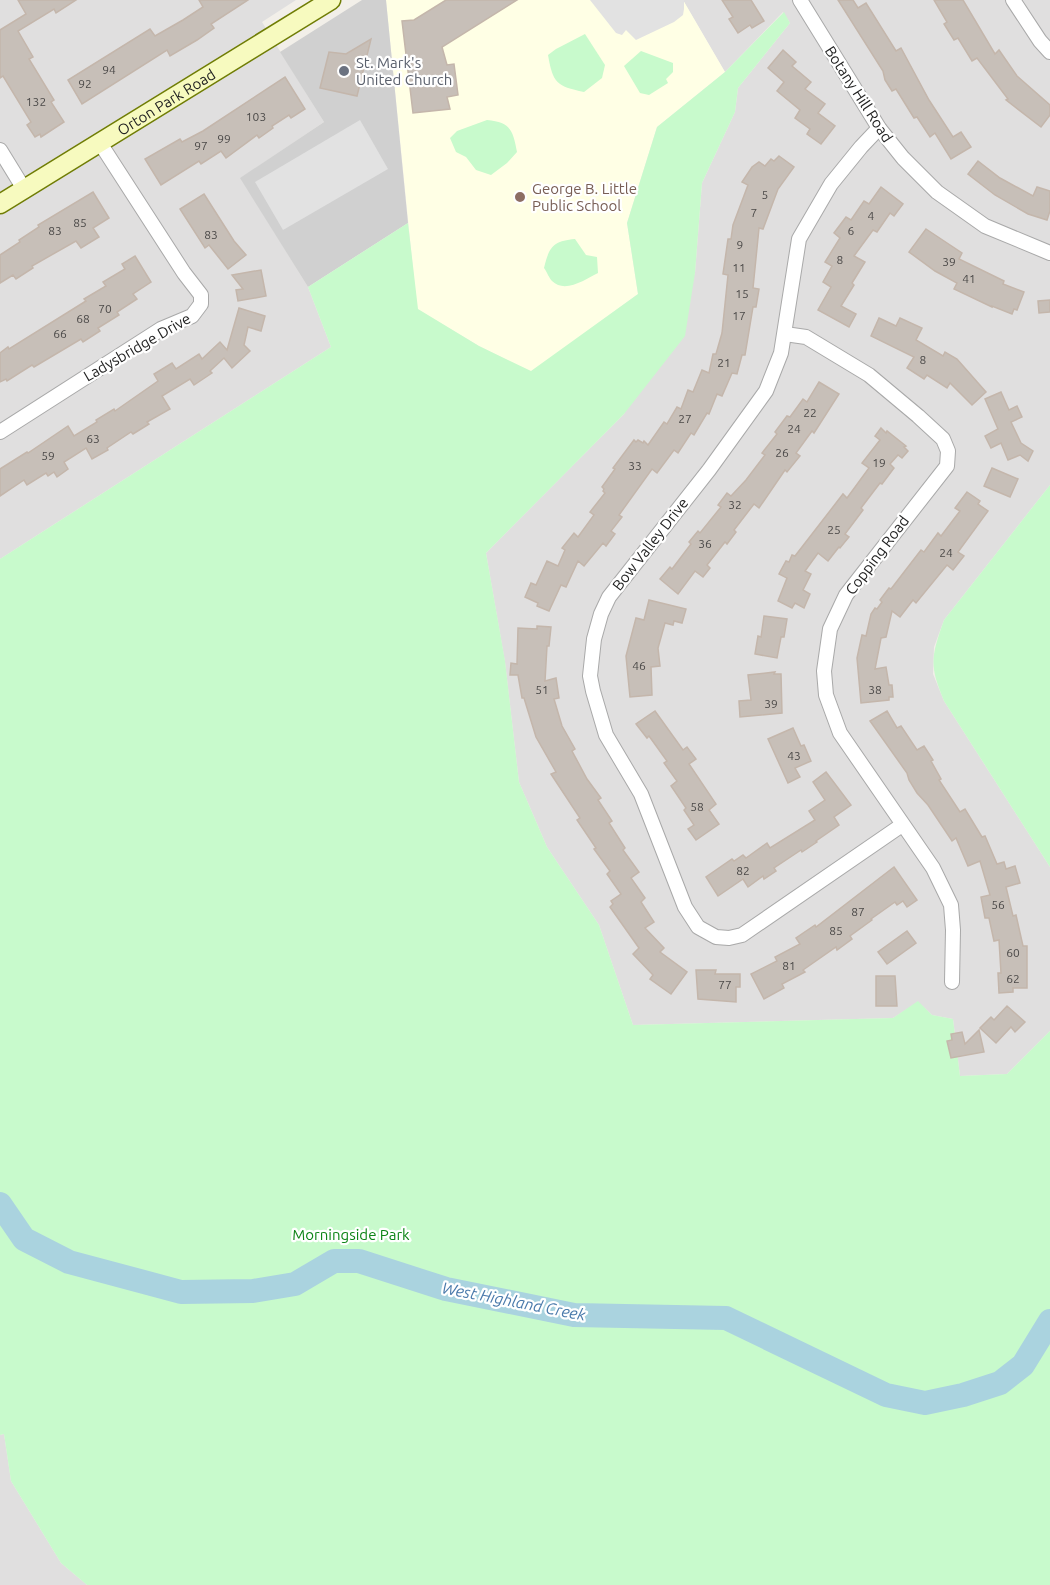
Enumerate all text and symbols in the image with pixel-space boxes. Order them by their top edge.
street label: Botany Hill Road [822,43,896,145]
place label: St. Mark's United Church [356,54,452,88]
house number: 94 [102,63,116,76]
marker: St. Mark's United Church [337,64,351,78]
street label: Orton Park Road [114,65,218,138]
house number: 92 [78,77,92,90]
house number: 132 [26,95,46,108]
house number: 103 [246,110,266,123]
house number: 99 [217,132,231,145]
house number: 97 [194,139,208,152]
place label: George B. Little Public School [532,180,637,214]
house number: 5 [762,188,768,201]
marker: George B. Little Public School [513,190,527,204]
house number: 7 [751,206,757,219]
house number: 4 [868,209,875,222]
house number: 85 [73,216,87,229]
house number: 83 [48,224,62,237]
house number: 6 [848,224,855,237]
house number: 83 [204,228,218,241]
house number: 9 [737,238,743,251]
house number: 8 [837,253,844,266]
house number: 39 [942,255,956,268]
house number: 11 [732,261,746,274]
house number: 41 [962,272,976,285]
house number: 15 [735,287,749,300]
house number: 70 [98,302,112,315]
street label: Ladysbridge Drive [81,309,193,385]
house number: 17 [732,309,746,322]
house number: 68 [76,312,90,325]
house number: 66 [53,327,67,340]
house number: 8 [920,353,927,366]
house number: 21 [717,356,731,369]
house number: 22 [803,406,817,419]
house number: 27 [678,412,692,425]
house number: 24 [787,422,801,435]
house number: 63 [86,432,100,445]
house number: 26 [775,446,789,459]
house number: 59 [41,449,55,462]
house number: 19 [872,456,886,469]
house number: 33 [628,459,642,472]
street label: Bow Valley Drive [609,494,691,594]
house number: 32 [728,498,742,511]
street label: Copping Road [842,512,912,598]
house number: 25 [827,523,841,536]
house number: 36 [698,537,712,550]
house number: 24 [939,546,953,559]
house number: 46 [632,659,646,672]
house number: 51 [535,683,549,696]
house number: 38 [868,683,882,696]
house number: 39 [764,697,778,710]
house number: 43 [787,749,801,762]
house number: 58 [690,800,704,813]
house number: 82 [736,864,750,877]
house number: 56 [991,898,1005,911]
house number: 87 [851,905,865,918]
house number: 85 [829,924,843,937]
house number: 60 [1006,946,1020,959]
house number: 81 [782,959,796,972]
house number: 62 [1006,972,1020,985]
house number: 77 [718,978,732,991]
park label: Morningside Park [292,1226,410,1243]
water label: West Highland Creek [441,1278,588,1324]

